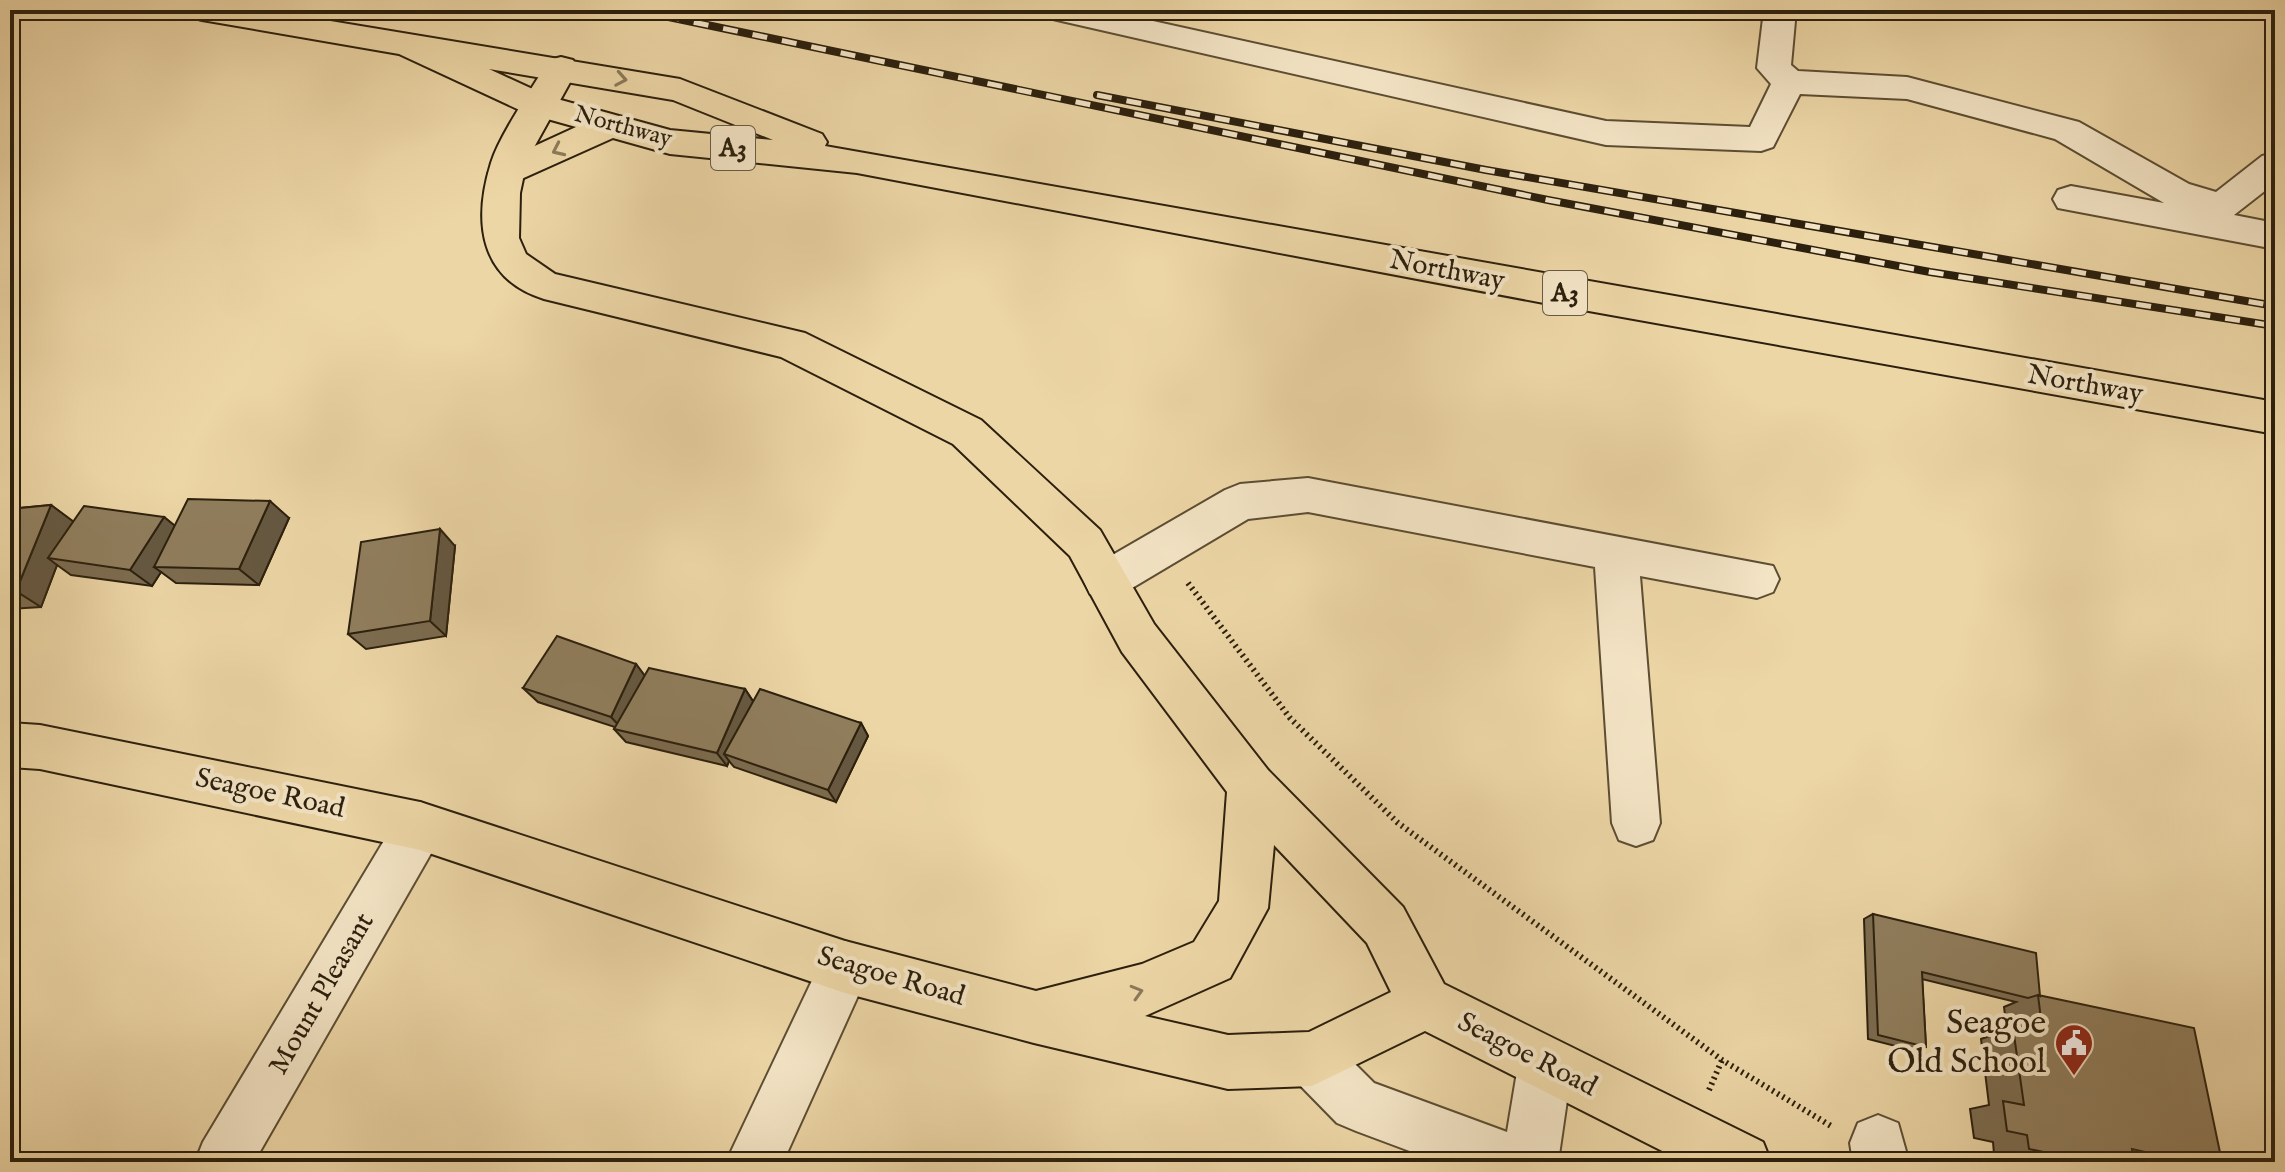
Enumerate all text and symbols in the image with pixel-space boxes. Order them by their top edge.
one-way arrow [614,69,628,86]
street label: Northway [571,99,676,155]
road number: A3 [711,126,755,170]
one-way arrow [552,140,567,156]
street label: Northway [1386,243,1508,299]
road number: A3 [1543,271,1587,315]
street label: Northway [2024,358,2146,412]
street label: Seagoe Road [192,761,348,827]
street label: Mount Pleasant [262,906,383,1081]
street label: Seagoe Road [813,939,969,1015]
one-way arrow [1130,985,1144,1001]
place label: Seagoe Old School [1887,1002,2047,1084]
street label: Seagoe Road [1451,1005,1603,1105]
public building icon: Seagoe Old School [2053,1022,2095,1077]

